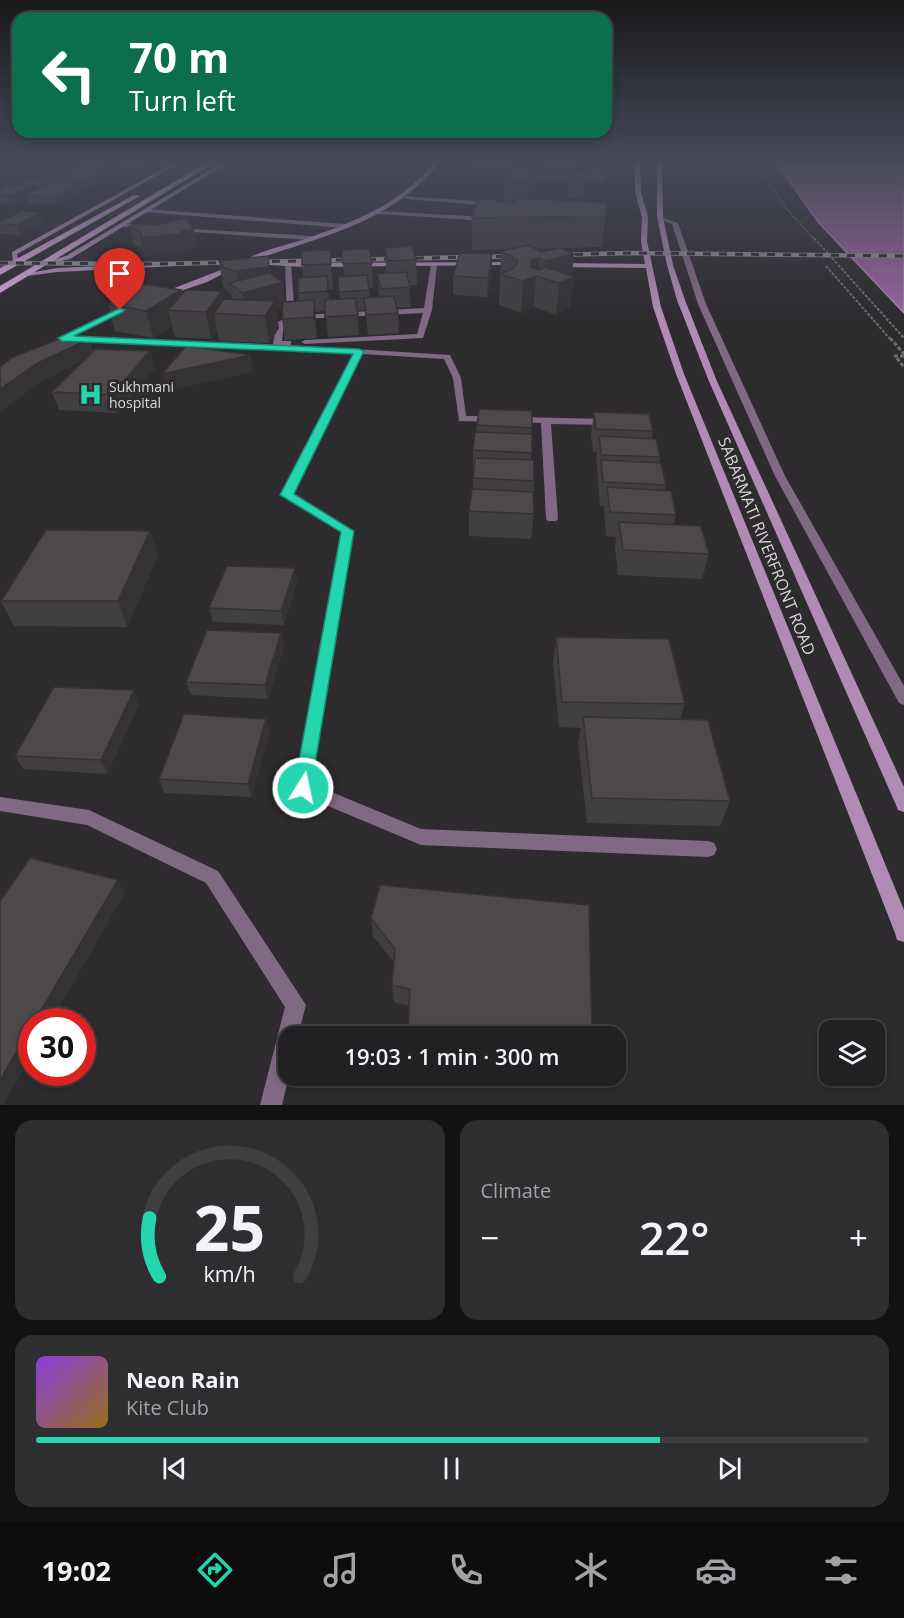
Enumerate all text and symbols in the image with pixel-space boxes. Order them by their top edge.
text: 70 m [129,28,229,85]
icon: left [30,36,108,114]
text: Turn left [129,82,236,119]
pin [94,248,145,310]
icon: arrive [103,257,136,290]
place label: Sukhmani hospital [109,377,174,412]
hospital icon: Sukhmani hospital [78,381,104,407]
street label: SABARMATI RIVERFRONT ROAD [713,434,821,658]
position arrow [271,756,335,820]
speed limit sign: 30 [18,1008,96,1086]
map controls [819,1020,885,1086]
button: layers [819,1020,885,1086]
text: 19:03 · 1 min · 300 m [344,1041,560,1071]
text: Climate [481,1177,551,1204]
text: 25 [194,1184,265,1269]
text: 22° [639,1207,710,1268]
text: − [481,1215,499,1260]
text: + [849,1215,868,1260]
text: km/h [204,1259,256,1288]
text: Neon Rain [126,1364,240,1394]
text: Kite Club [126,1394,209,1421]
icon: previous [158,1452,191,1485]
icon: pause [435,1452,468,1485]
icon: next [713,1452,746,1485]
icon: directions [194,1549,236,1591]
icon: music [320,1549,362,1591]
icon: phone [445,1549,487,1591]
icon: climate [570,1549,612,1591]
icon: car [695,1549,737,1591]
icon: filters [820,1549,862,1591]
text: 19:02 [42,1552,111,1589]

